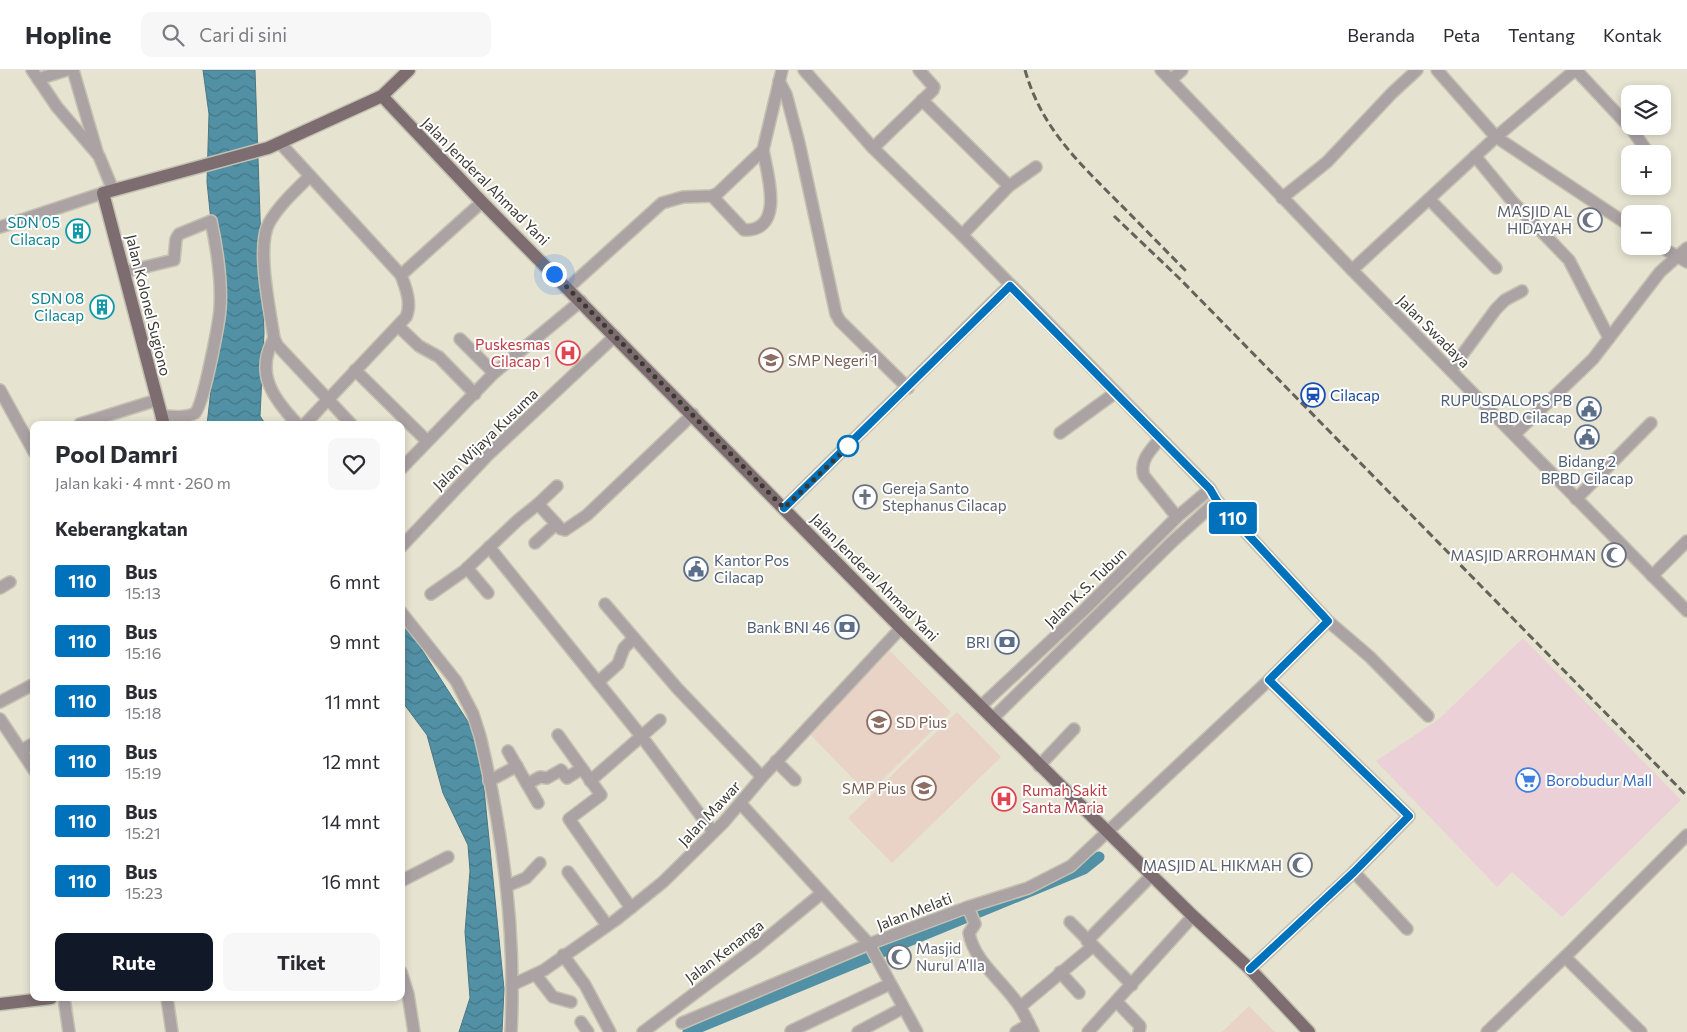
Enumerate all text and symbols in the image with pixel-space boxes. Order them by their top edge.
search box [141,12,491,57]
text: Hopline [25,20,111,49]
icon: search [159,21,187,49]
text: Cari di sini [199,23,287,46]
text: Beranda [1347,24,1415,46]
text: Peta [1443,24,1480,46]
text: Tentang [1508,24,1575,46]
text: Kontak [1603,24,1662,46]
map controls [1621,85,1671,255]
button: layers [1621,85,1671,135]
street label: Jalan Jenderal Ahmad Yani [418,113,554,249]
button: + [1621,145,1671,195]
place label: MASJID AL HIDAYAH [1497,202,1572,237]
button: − [1621,205,1671,255]
mosque icon: MASJID AL HIDAYAH [1577,207,1603,233]
place label: SDN 05 Cilacap [8,213,60,248]
building icon: SDN 05 Cilacap [65,218,91,244]
street label: Jalan Kolonel Sugiono [123,232,175,378]
your location [542,262,567,287]
place label: SDN 08 Cilacap [31,289,84,324]
street label: Jalan Swadaya [1394,291,1474,371]
building icon: SDN 08 Cilacap [89,294,115,320]
place label: Puskesmas Cilacap 1 [475,335,550,370]
hospital icon: Puskesmas Cilacap 1 [555,340,581,366]
school or university icon: SMP Negeri 1 [758,347,784,373]
place label: SMP Negeri 1 [788,351,878,369]
station icon: Cilacap [1300,382,1326,408]
street label: Jalan Wijaya Kusuma [429,384,541,494]
place label: Cilacap [1330,386,1380,404]
place label: RUPUSDALOPS PB BPBD Cilacap [1440,391,1572,426]
public building icon: RUPUSDALOPS PB BPBD Cilacap [1576,396,1602,422]
public building icon: Bidang 2 BPBD Cilacap [1574,424,1600,450]
unlabelled marker [837,435,859,457]
button: heart [328,438,380,490]
text: Pool Damri [55,439,178,468]
place label: Bidang 2 BPBD Cilacap [1541,452,1633,487]
text: Jalan kaki · 4 mnt · 260 m [55,473,231,492]
place label: Gereja Santo Stephanus Cilacap [882,479,1007,514]
church icon: Gereja Santo Stephanus Cilacap [852,484,878,510]
line badge: 110 [1204,502,1262,534]
text: 110 [1219,507,1247,529]
street label: Jalan Jenderal Ahmad Yani [807,509,943,645]
text: Keberangkatan [55,517,188,540]
mosque icon: MASJID ARROHMAN [1601,542,1627,568]
street label: Jalan K.S. Tubun [1040,543,1130,631]
place label: MASJID ARROHMAN [1450,546,1596,564]
place label: Kantor Pos Cilacap [714,551,789,586]
public building icon: Kantor Pos Cilacap [683,556,709,582]
text: Bus [125,560,157,583]
text: 110 [68,570,97,592]
text: 6 mnt [330,570,380,593]
text: 15:13 [125,583,161,602]
bank icon: Bank BNI 46 [834,614,860,640]
place label: Bank BNI 46 [747,618,830,636]
text: Bus [125,620,157,643]
bank icon: BRI [994,629,1020,655]
text: 110 [68,630,97,652]
text: 9 mnt [330,630,380,653]
place label: BRI [966,633,990,651]
text: 15:16 [125,643,161,662]
text: Bus [125,680,157,703]
text: 110 [68,690,97,712]
text: 11 mnt [325,690,380,713]
text: 15:18 [125,703,161,722]
school or university icon: SD Pius [866,709,892,735]
place label: SD Pius [896,713,947,731]
text: Bus [125,740,157,763]
text: 110 [68,750,97,772]
text: 12 mnt [322,750,380,773]
text: 15:19 [125,763,161,782]
supermarket icon: Borobudur Mall [1515,767,1541,793]
place label: Borobudur Mall [1546,771,1652,789]
school or university icon: SMP Pius [911,775,937,801]
street label: Jalan Mawar [674,777,744,849]
place label: SMP Pius [842,779,906,797]
place label: Rumah Sakit Santa Maria [1022,781,1108,816]
hospital icon: Rumah Sakit Santa Maria [991,786,1017,812]
text: Bus [125,800,157,823]
text: 110 [68,810,97,832]
text: 14 mnt [322,810,380,833]
text: 15:21 [125,823,161,842]
mosque icon: MASJID AL HIKMAH [1287,852,1313,878]
place label: MASJID AL HIKMAH [1143,856,1282,874]
text: Bus [125,860,157,883]
text: 110 [68,870,97,892]
text: 16 mnt [321,870,380,893]
text: 15:23 [125,883,163,902]
street label: Jalan Melati [874,888,954,934]
street label: Jalan Kenanga [681,916,767,986]
button: Rute [55,933,213,991]
button: Tiket [223,933,380,991]
place label: Masjid Nurul A'lla [916,939,985,974]
mosque icon: Masjid Nurul A'lla [886,944,912,970]

